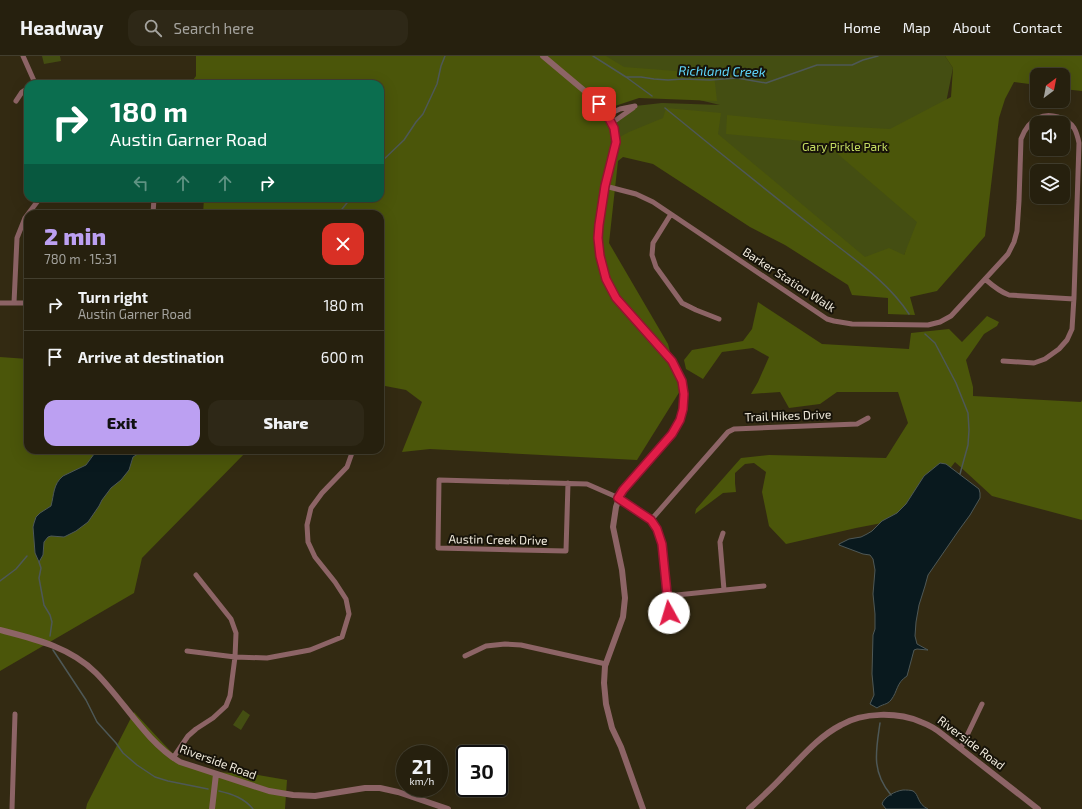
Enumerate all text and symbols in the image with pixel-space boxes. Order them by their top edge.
search box [128,10,408,46]
text: Headway [20,16,104,39]
icon: search [142,17,164,39]
text: Search here [174,19,254,37]
text: Home [844,19,881,36]
text: Map [903,19,931,36]
text: About [953,19,991,36]
text: Contact [1013,19,1062,36]
water label: Richland Creek [678,62,766,80]
north arrow [1030,68,1070,108]
map controls [1030,68,1070,204]
pin [582,87,616,121]
icon: arrive [588,93,610,115]
text: 180 m [110,94,188,128]
icon: right [44,96,96,148]
button: sound [1030,116,1070,156]
text: Austin Garner Road [110,128,267,150]
park label: Gary Pirkle Park [802,139,888,153]
button: layers [1030,164,1070,204]
icon: left [130,172,152,194]
icon: ahead [172,172,194,194]
icon: ahead [214,172,236,194]
icon: right [256,172,278,194]
text: 2 min [44,221,106,250]
button: close [322,223,364,265]
street label: Barker Station Walk [741,244,838,314]
text: 780 m · 15:31 [44,251,117,267]
text: Turn right [78,288,148,306]
icon: right [44,294,66,316]
text: 180 m [323,296,364,314]
text: Austin Garner Road [78,306,192,322]
icon: arrive [44,346,66,368]
text: Arrive at destination [78,348,224,366]
text: 600 m [321,348,364,366]
button: Exit [44,400,200,446]
button: Share [208,400,364,446]
street label: Trail Hikes Drive [744,406,832,424]
street label: Austin Creek Drive [448,531,548,547]
position arrow [648,592,690,634]
street label: Riverside Road [935,712,1008,772]
street label: Riverside Road [178,741,259,781]
speed limit sign: 30 [456,745,508,797]
text: 21 [412,754,432,778]
text: km/h [410,775,434,787]

